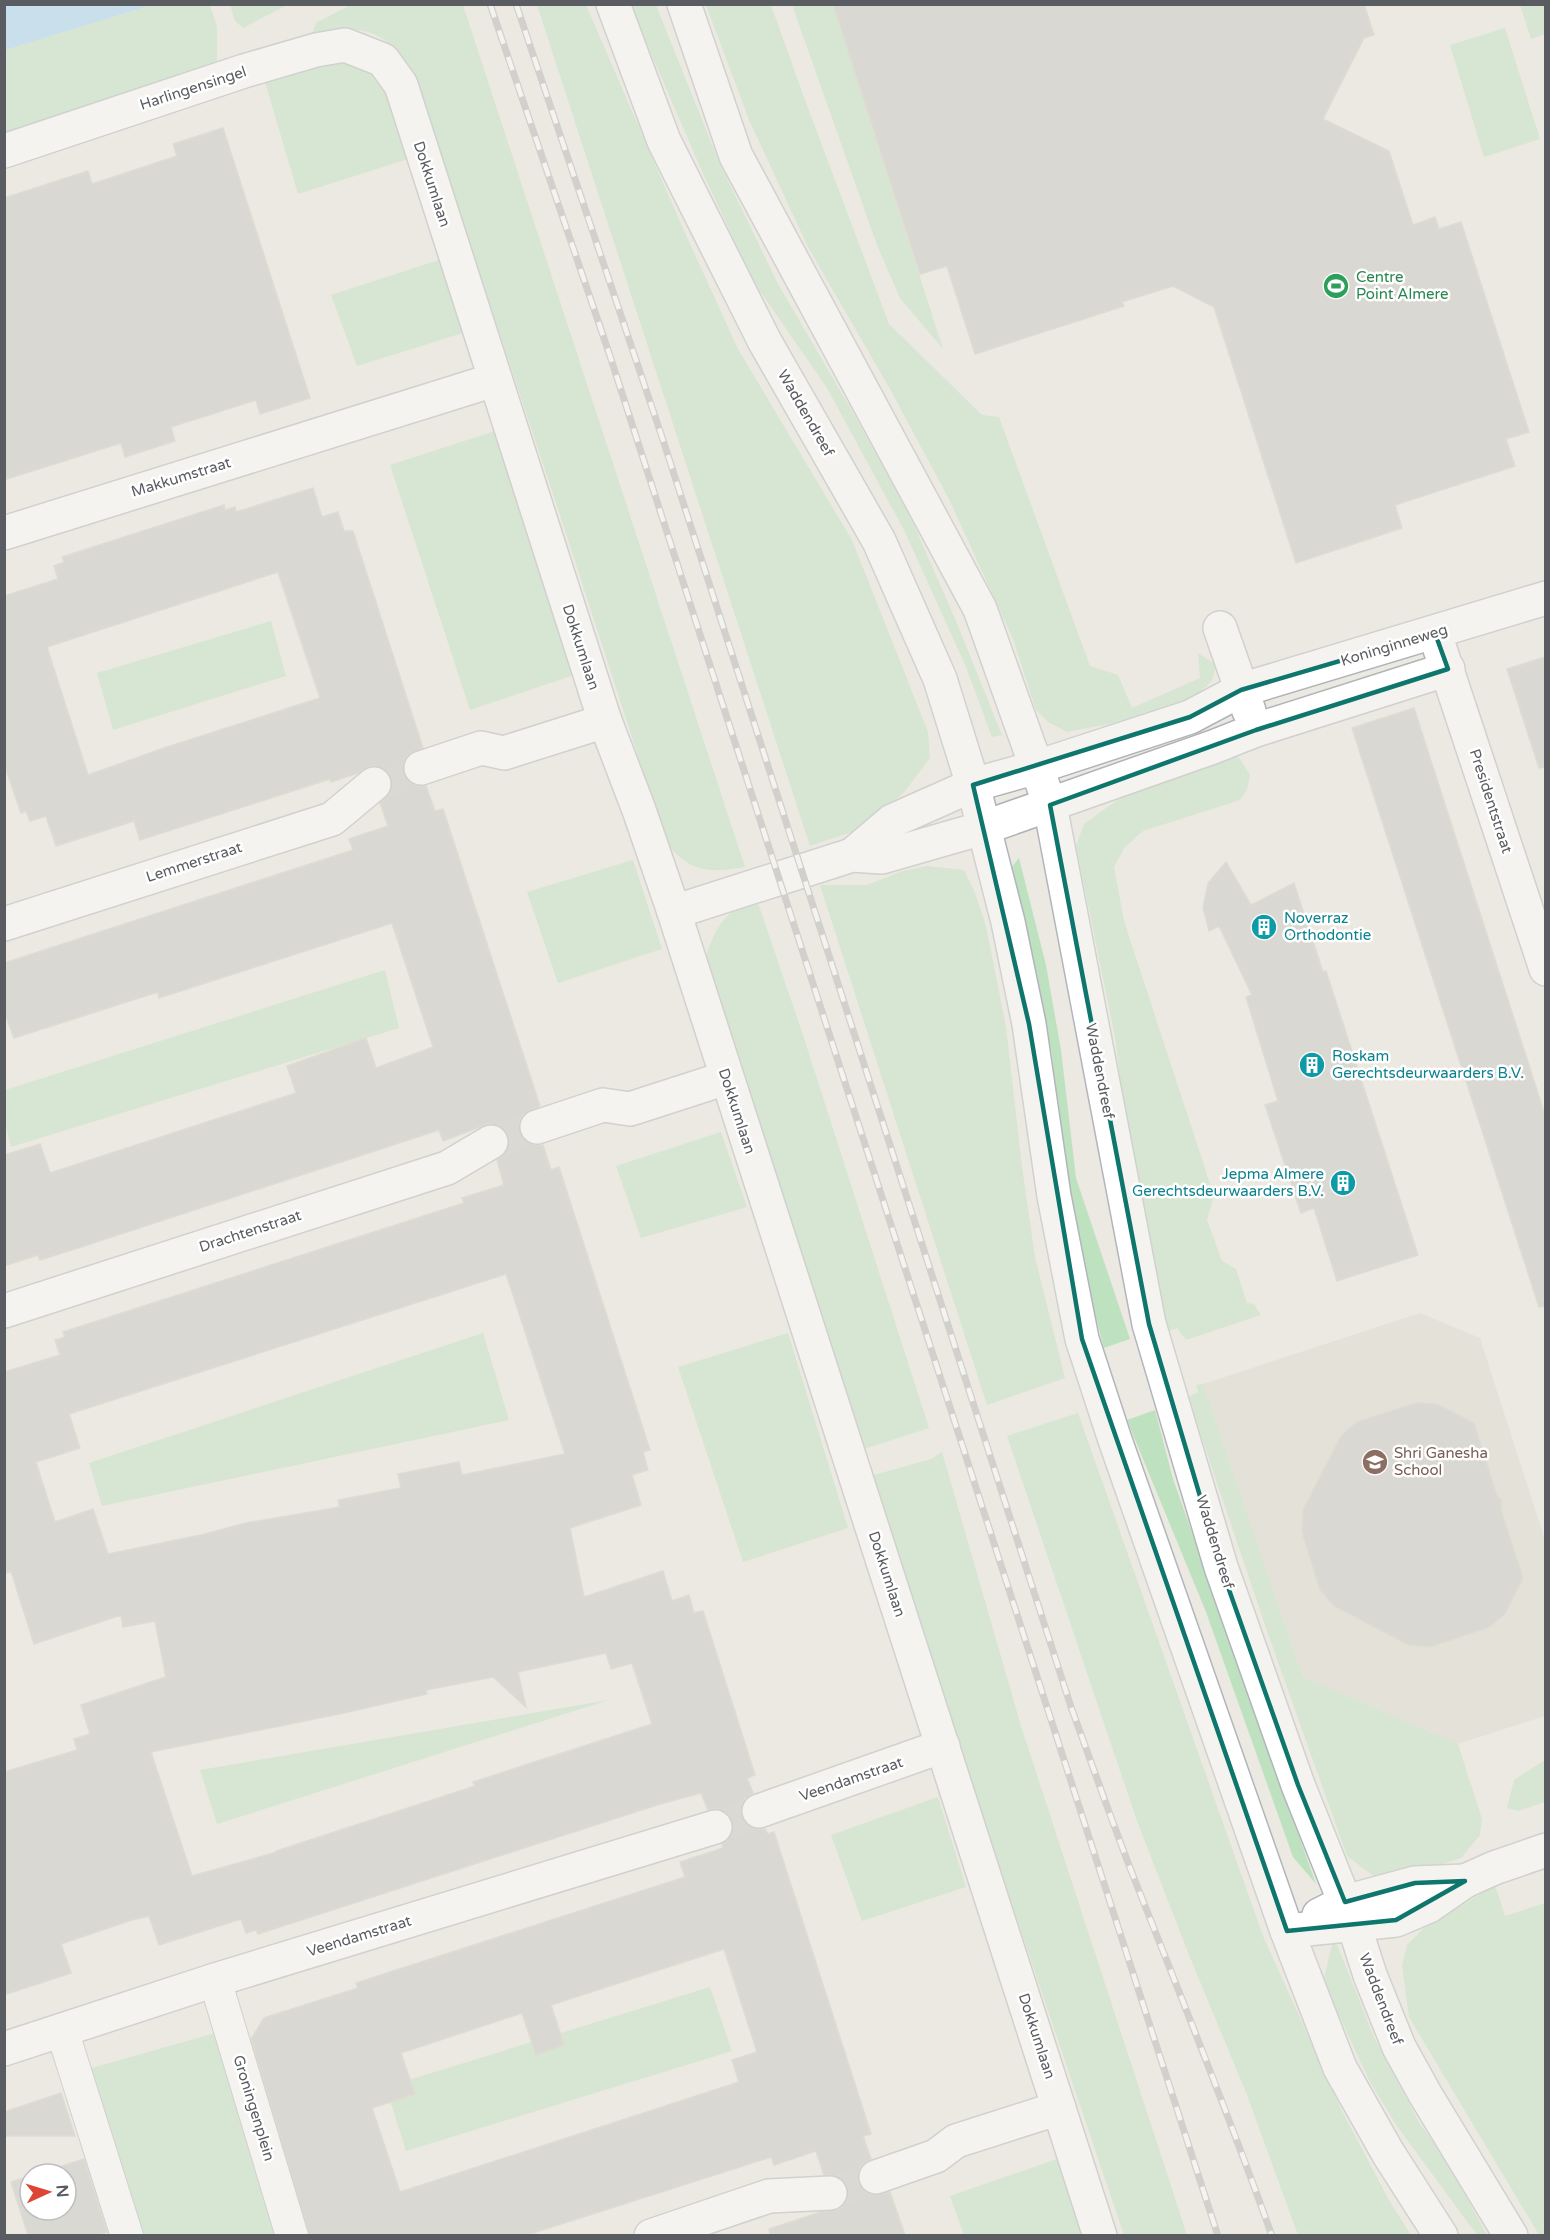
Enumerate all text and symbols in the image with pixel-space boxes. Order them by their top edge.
street label: Harlingensingel [137,62,249,114]
street label: Dokkumlaan [410,139,454,229]
place label: Centre Point Almere [1356,268,1448,303]
sports icon: Centre Point Almere [1321,271,1351,301]
street label: Waddendreef [774,366,838,460]
street label: Makkumstraat [129,453,233,501]
street label: Dokkumlaan [559,602,603,692]
street label: Koninginneweg [1338,620,1450,670]
street label: Presidentstraat [1466,747,1516,856]
street label: Lemmerstraat [144,838,245,886]
place label: Noverraz Orthodontie [1284,909,1371,944]
building icon: Noverraz Orthodontie [1249,912,1279,942]
street label: Waddendreef [1082,1022,1118,1121]
place label: Roskam Gerechtsdeurwaarders B.V. [1332,1047,1524,1082]
building icon: Roskam Gerechtsdeurwaarders B.V. [1297,1050,1327,1080]
street label: Dokkumlaan [715,1066,759,1156]
place label: Jepma Almere Gerechtsdeurwaarders B.V. [1132,1165,1324,1200]
building icon: Jepma Almere Gerechtsdeurwaarders B.V. [1328,1168,1358,1198]
street label: Drachtenstraat [197,1206,304,1256]
place label: Shri Ganesha School [1394,1444,1488,1479]
school or university icon: Shri Ganesha School [1360,1447,1390,1477]
street label: Waddendreef [1192,1493,1238,1591]
street label: Dokkumlaan [865,1529,909,1619]
street label: Veendamstraat [797,1753,905,1805]
street label: Veendamstraat [305,1911,414,1960]
street label: Waddendreef [1355,1950,1407,2048]
street label: Dokkumlaan [1015,1991,1059,2081]
street label: Groningenplein [229,2053,279,2163]
north arrow [18,2162,78,2222]
text: N [52,2184,72,2198]

